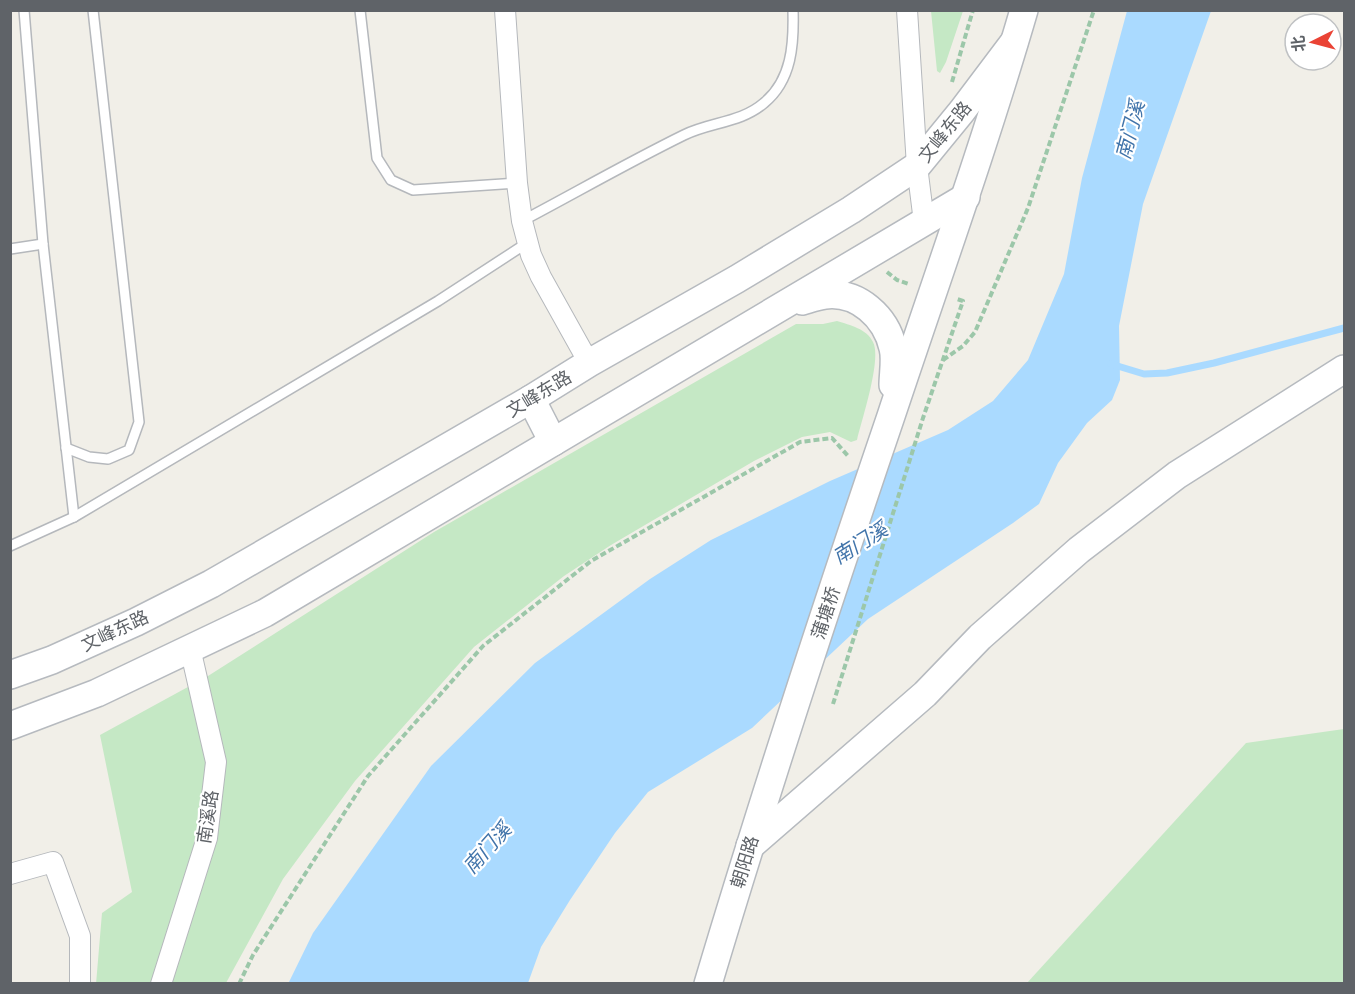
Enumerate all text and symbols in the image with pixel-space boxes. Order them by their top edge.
north arrow [1283,12,1343,72]
text: 北 [1288,35,1309,52]
water label: 南门溪 [1111,96,1150,162]
street label: 文峰东路 [914,97,976,167]
street label: 文峰东路 [502,366,576,422]
water label: 南门溪 [828,516,893,569]
street label: 蒲塘桥 [807,584,845,642]
street label: 文峰东路 [78,606,152,656]
street label: 南溪路 [193,789,223,845]
water label: 南门溪 [458,816,517,878]
street label: 朝阳路 [727,833,763,891]

